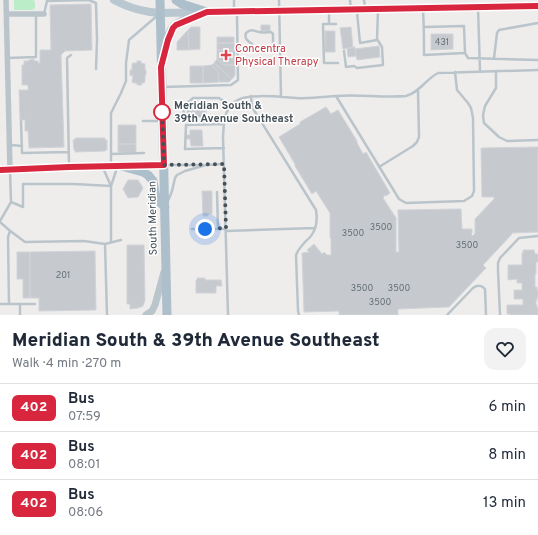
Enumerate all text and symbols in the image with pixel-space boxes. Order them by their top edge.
house number: 431 [435,37,449,48]
place label: Concentra Physical Therapy [235,42,319,69]
marker: Concentra Physical Therapy [220,49,232,61]
place label: Meridian South & 39th Avenue Southeast [174,99,293,126]
marker: Meridian South & 39th Avenue Southeast [153,103,171,121]
street label: South Meridian [145,181,161,255]
your location [195,219,215,239]
house number: 3500 [370,222,392,233]
house number: 3500 [342,228,364,239]
house number: 3500 [456,240,478,251]
house number: 201 [56,270,70,281]
house number: 3500 [351,283,373,294]
house number: 3500 [388,283,410,294]
house number: 3500 [369,297,391,308]
button: heart [484,328,526,370]
text: Meridian South & 39th Avenue Southeast [12,329,380,353]
text: Walk · 4 min · 270 m [12,356,121,372]
text: Bus [68,390,95,409]
text: 6 min [489,398,526,417]
text: 402 [21,399,47,416]
text: 07:59 [68,409,101,425]
text: Bus [68,438,95,457]
text: 8 min [488,446,526,465]
text: 402 [21,447,47,464]
text: 08:01 [68,457,100,473]
text: Bus [68,486,95,505]
text: 13 min [483,494,526,513]
text: 402 [21,495,47,512]
text: 08:06 [68,505,103,521]

